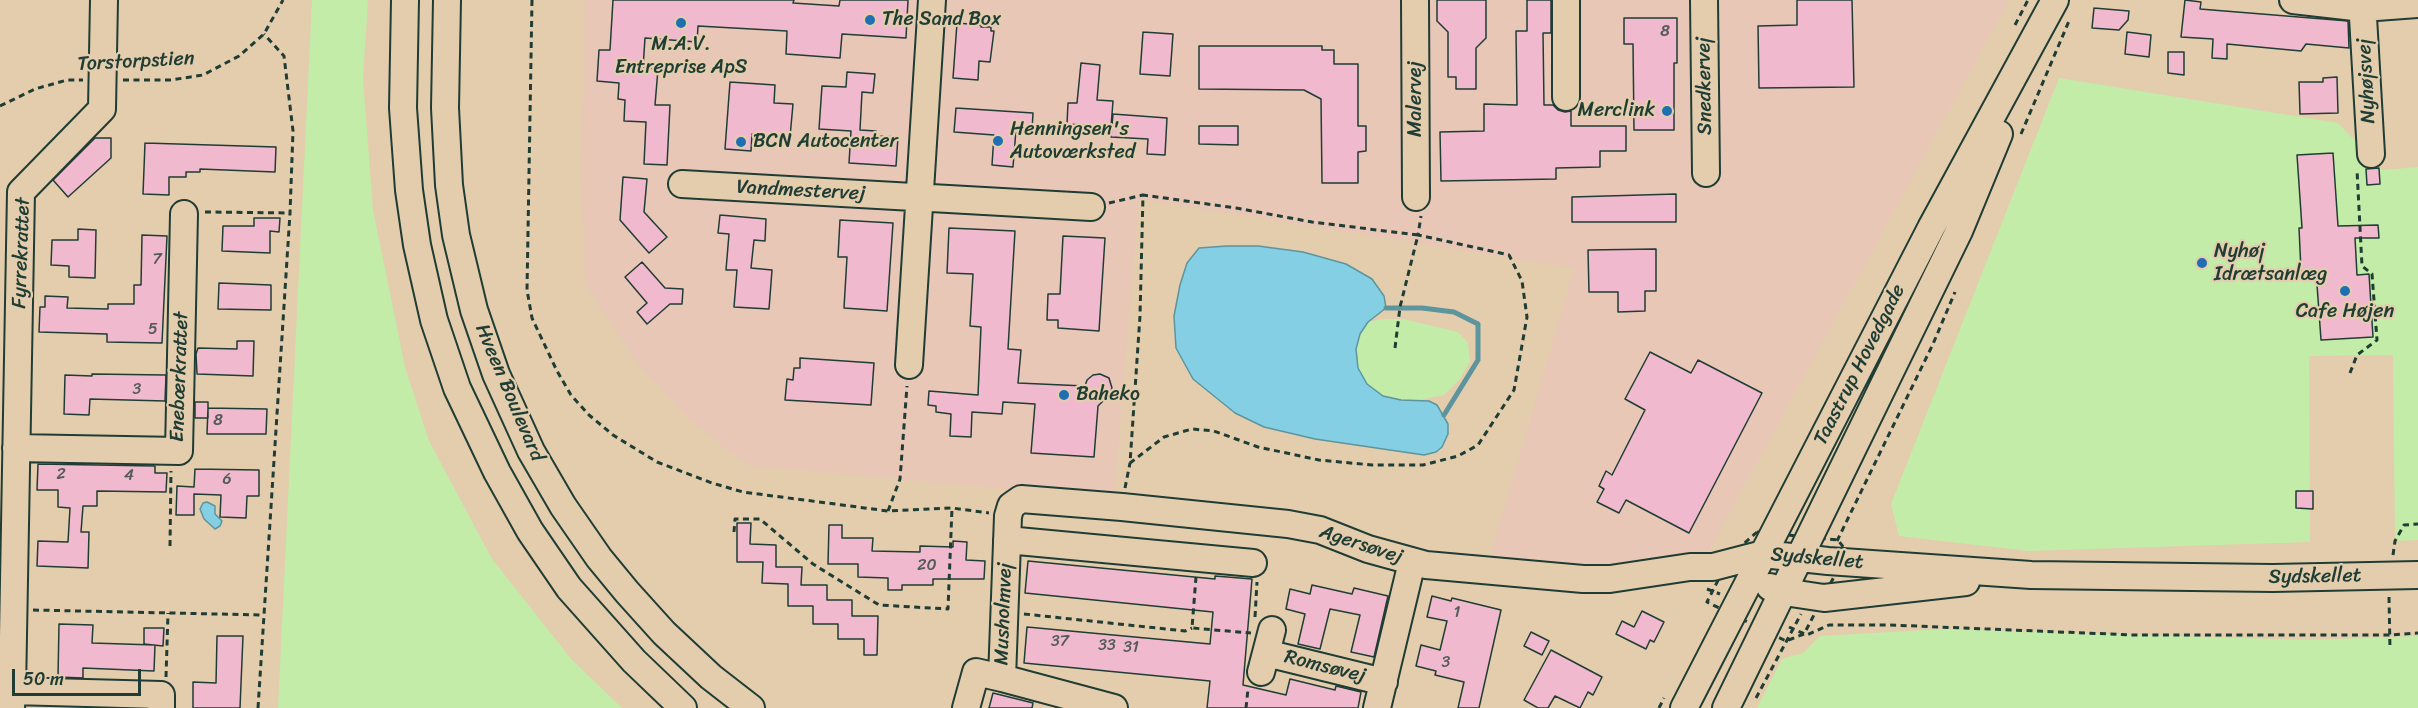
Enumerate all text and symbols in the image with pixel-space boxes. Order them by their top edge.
place label: The Sand Box [882,8,1001,32]
marker: The Sand Box [863,13,877,27]
marker: M.A.V. Entreprise ApS [674,16,688,30]
house number: 8 [1660,22,1670,42]
place label: M.A.V. Entreprise ApS [615,33,747,80]
street label: Snedkervej [1692,37,1718,135]
street label: Nyhøjsvej [2353,38,2381,124]
street label: Torstorpstien [77,47,195,77]
street label: Malervej [1404,61,1428,137]
place label: Merclink [1578,99,1655,123]
marker: Merclink [1660,104,1674,118]
place label: Henningsen's Autoværksted [1010,118,1135,165]
place label: BCN Autocenter [753,130,898,154]
marker: Henningsen's Autoværksted [991,134,1005,148]
marker: BCN Autocenter [734,135,748,149]
street label: Vandmestervej [736,176,866,206]
street label: Fyrrekrattet [8,197,36,309]
place label: Nyhøj Idrætsanlæg [2214,240,2327,287]
house number: 7 [152,250,162,270]
marker: Nyhøj Idrætsanlæg [2195,256,2209,270]
street label: Taastrup Hovedgade [1809,281,1911,449]
marker: Cafe Højen [2338,284,2352,298]
place label: Cafe Højen [2296,300,2394,324]
street label: Enebærkrattet [166,311,194,443]
house number: 5 [148,320,158,340]
street label: Hveen Boulevard [469,321,549,465]
house number: 3 [133,380,141,400]
place label: Baheko [1076,383,1140,407]
marker: Baheko [1057,388,1071,402]
house number: 8 [213,411,223,431]
house number: 2 [56,465,66,485]
house number: 4 [124,466,134,486]
house number: 6 [222,470,232,490]
street label: Agersøvej [1316,520,1406,570]
street label: Sydskellet [1770,543,1864,575]
house number: 20 [917,556,937,576]
street label: Musholmvej [990,562,1018,666]
street label: Sydskellet [2268,564,2362,590]
house number: 1 [1454,603,1460,623]
house number: 37 [1051,632,1069,652]
house number: 33 [1098,636,1116,656]
house number: 31 [1123,638,1139,658]
street label: Romsøvej [1282,645,1368,689]
house number: 3 [1442,653,1450,673]
scale bar [15,657,144,695]
text: 50 m [23,663,64,695]

